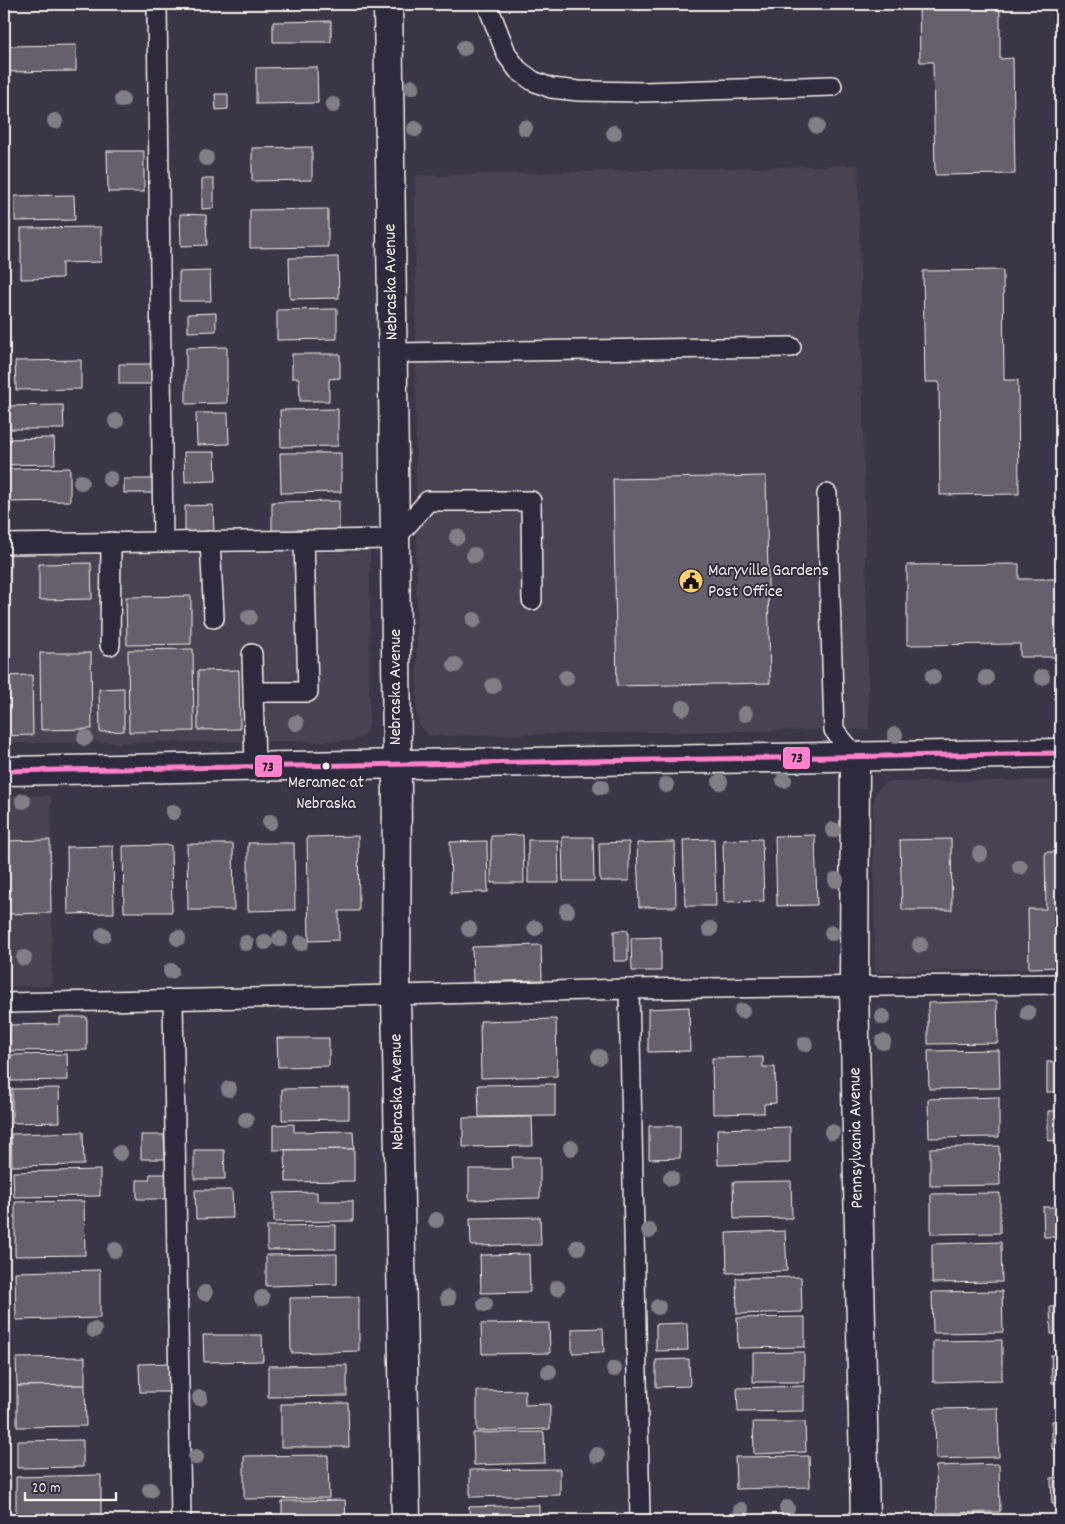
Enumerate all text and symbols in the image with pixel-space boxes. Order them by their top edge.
street label: Nebraska Avenue [378,223,406,340]
place label: Maryville Gardens Post Office [708,559,829,605]
public building icon: Maryville Gardens Post Office [678,568,704,594]
street label: Nebraska Avenue [384,629,409,745]
line badge: 73 [782,746,811,770]
text: 73 [791,749,803,769]
line badge: 73 [254,754,283,778]
text: 73 [262,758,274,778]
marker: Meramec at Nebraska [321,761,331,771]
place label: Meramec at Nebraska [288,772,364,817]
street label: Nebraska Avenue [384,1033,412,1150]
street label: Pennsylvania Avenue [843,1067,871,1209]
scale bar [25,1469,116,1501]
text: 20 m [32,1478,60,1500]

